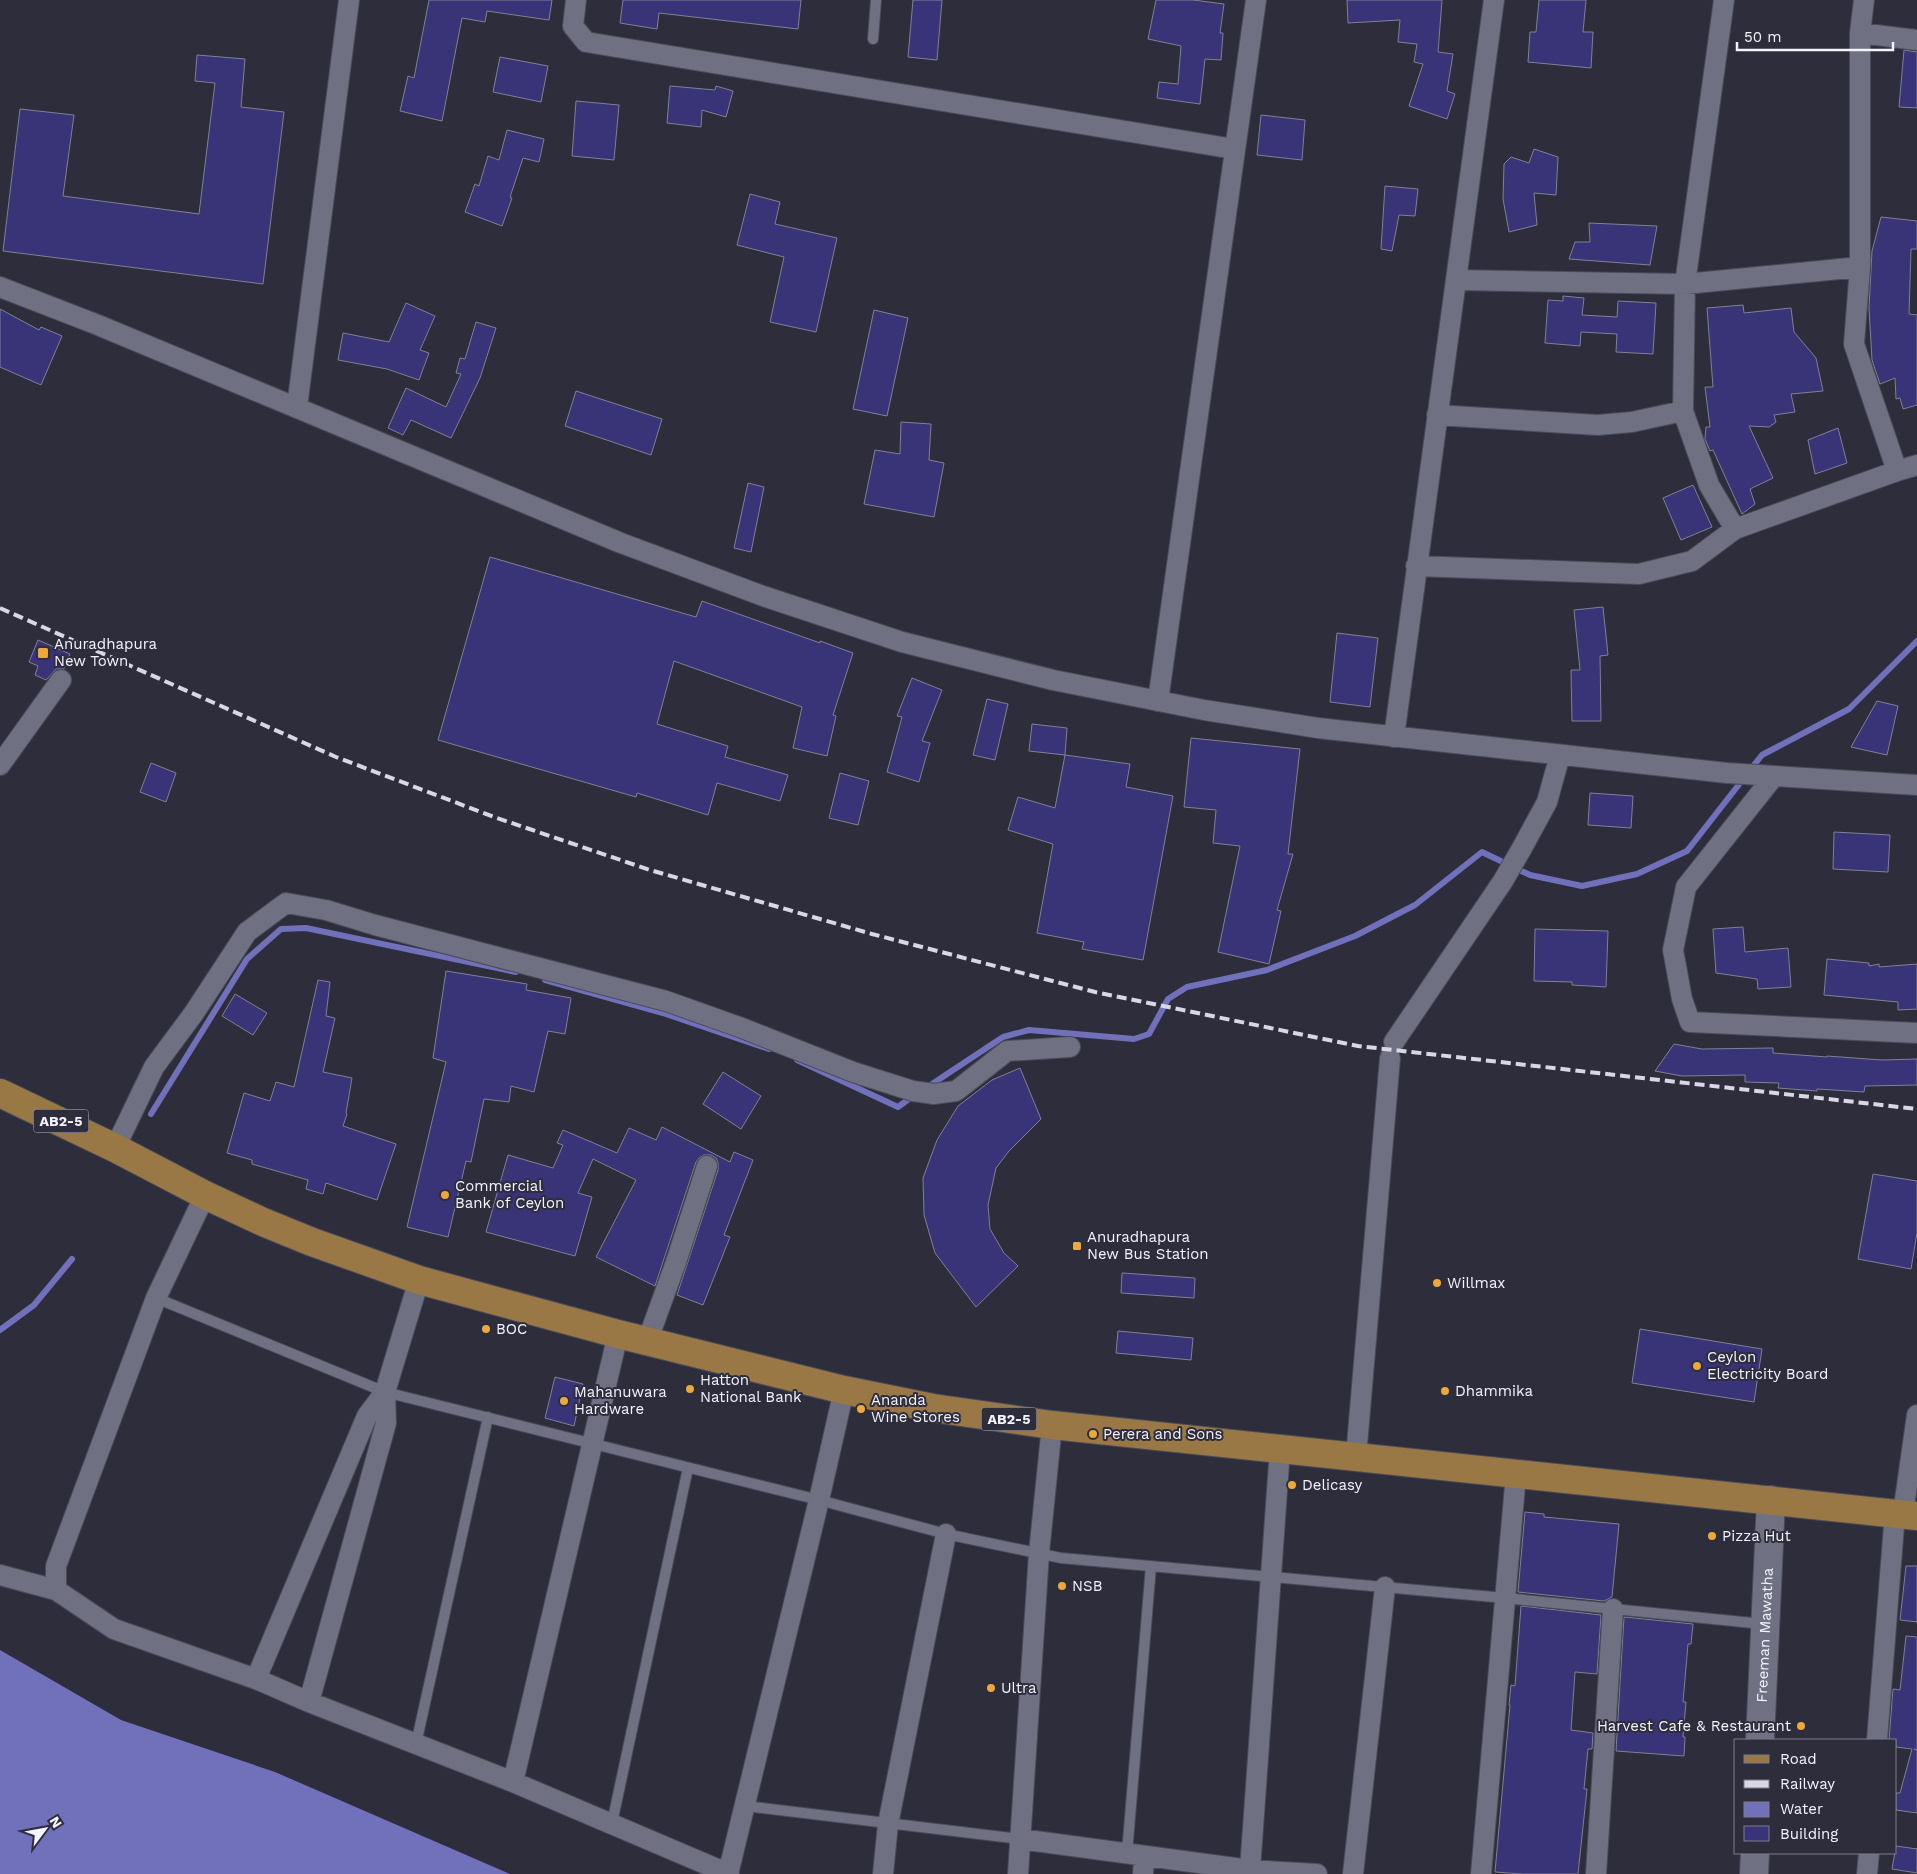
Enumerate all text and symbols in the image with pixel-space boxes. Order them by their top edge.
scale bar [1737,20,1893,52]
text: 50 m [1744,28,1781,46]
place label: Anuradhapura New Town [54,635,158,670]
marker: Anuradhapura New Town [36,646,50,660]
road number: AB2-5 [34,1110,88,1132]
place label: Commercial Bank of Ceylon [455,1177,564,1212]
marker: Commercial Bank of Ceylon [439,1189,451,1201]
place label: Anuradhapura New Bus Station [1087,1228,1208,1263]
marker: Anuradhapura New Bus Station [1071,1240,1083,1252]
place label: Willmax [1447,1274,1505,1292]
marker: Willmax [1431,1277,1443,1289]
place label: BOC [496,1320,527,1338]
marker: BOC [480,1323,492,1335]
place label: Ceylon Electricity Board [1707,1348,1828,1383]
marker: Ceylon Electricity Board [1691,1360,1703,1372]
place label: Hatton National Bank [700,1371,802,1406]
place label: Dhammika [1455,1382,1533,1400]
place label: Mahanuwara Hardware [574,1383,667,1418]
marker: Hatton National Bank [684,1383,696,1395]
marker: Dhammika [1439,1385,1451,1397]
place label: Ananda Wine Stores [871,1391,960,1426]
marker: Mahanuwara Hardware [558,1395,570,1407]
marker: Ananda Wine Stores [855,1403,867,1415]
road number: AB2-5 [982,1408,1036,1430]
place label: Perera and Sons [1103,1425,1223,1443]
marker: Perera and Sons [1087,1428,1099,1440]
place label: Delicasy [1302,1476,1362,1494]
marker: Delicasy [1286,1479,1298,1491]
place label: Pizza Hut [1722,1527,1792,1545]
marker: Pizza Hut [1706,1530,1718,1542]
street label: Freeman Mawatha [1753,1567,1777,1703]
place label: NSB [1072,1577,1102,1595]
marker: NSB [1056,1580,1068,1592]
place label: Ultra [1001,1679,1037,1697]
marker: Ultra [985,1682,997,1694]
place label: Harvest Cafe & Restaurant [1597,1717,1792,1735]
marker: Harvest Cafe & Restaurant [1795,1720,1807,1732]
legend [1734,1739,1897,1854]
text: Road [1780,1750,1817,1768]
text: Railway [1780,1775,1835,1793]
text: Water [1780,1800,1823,1818]
north arrow [20,1804,70,1854]
text: N [46,1813,66,1831]
text: Building [1780,1825,1838,1843]

